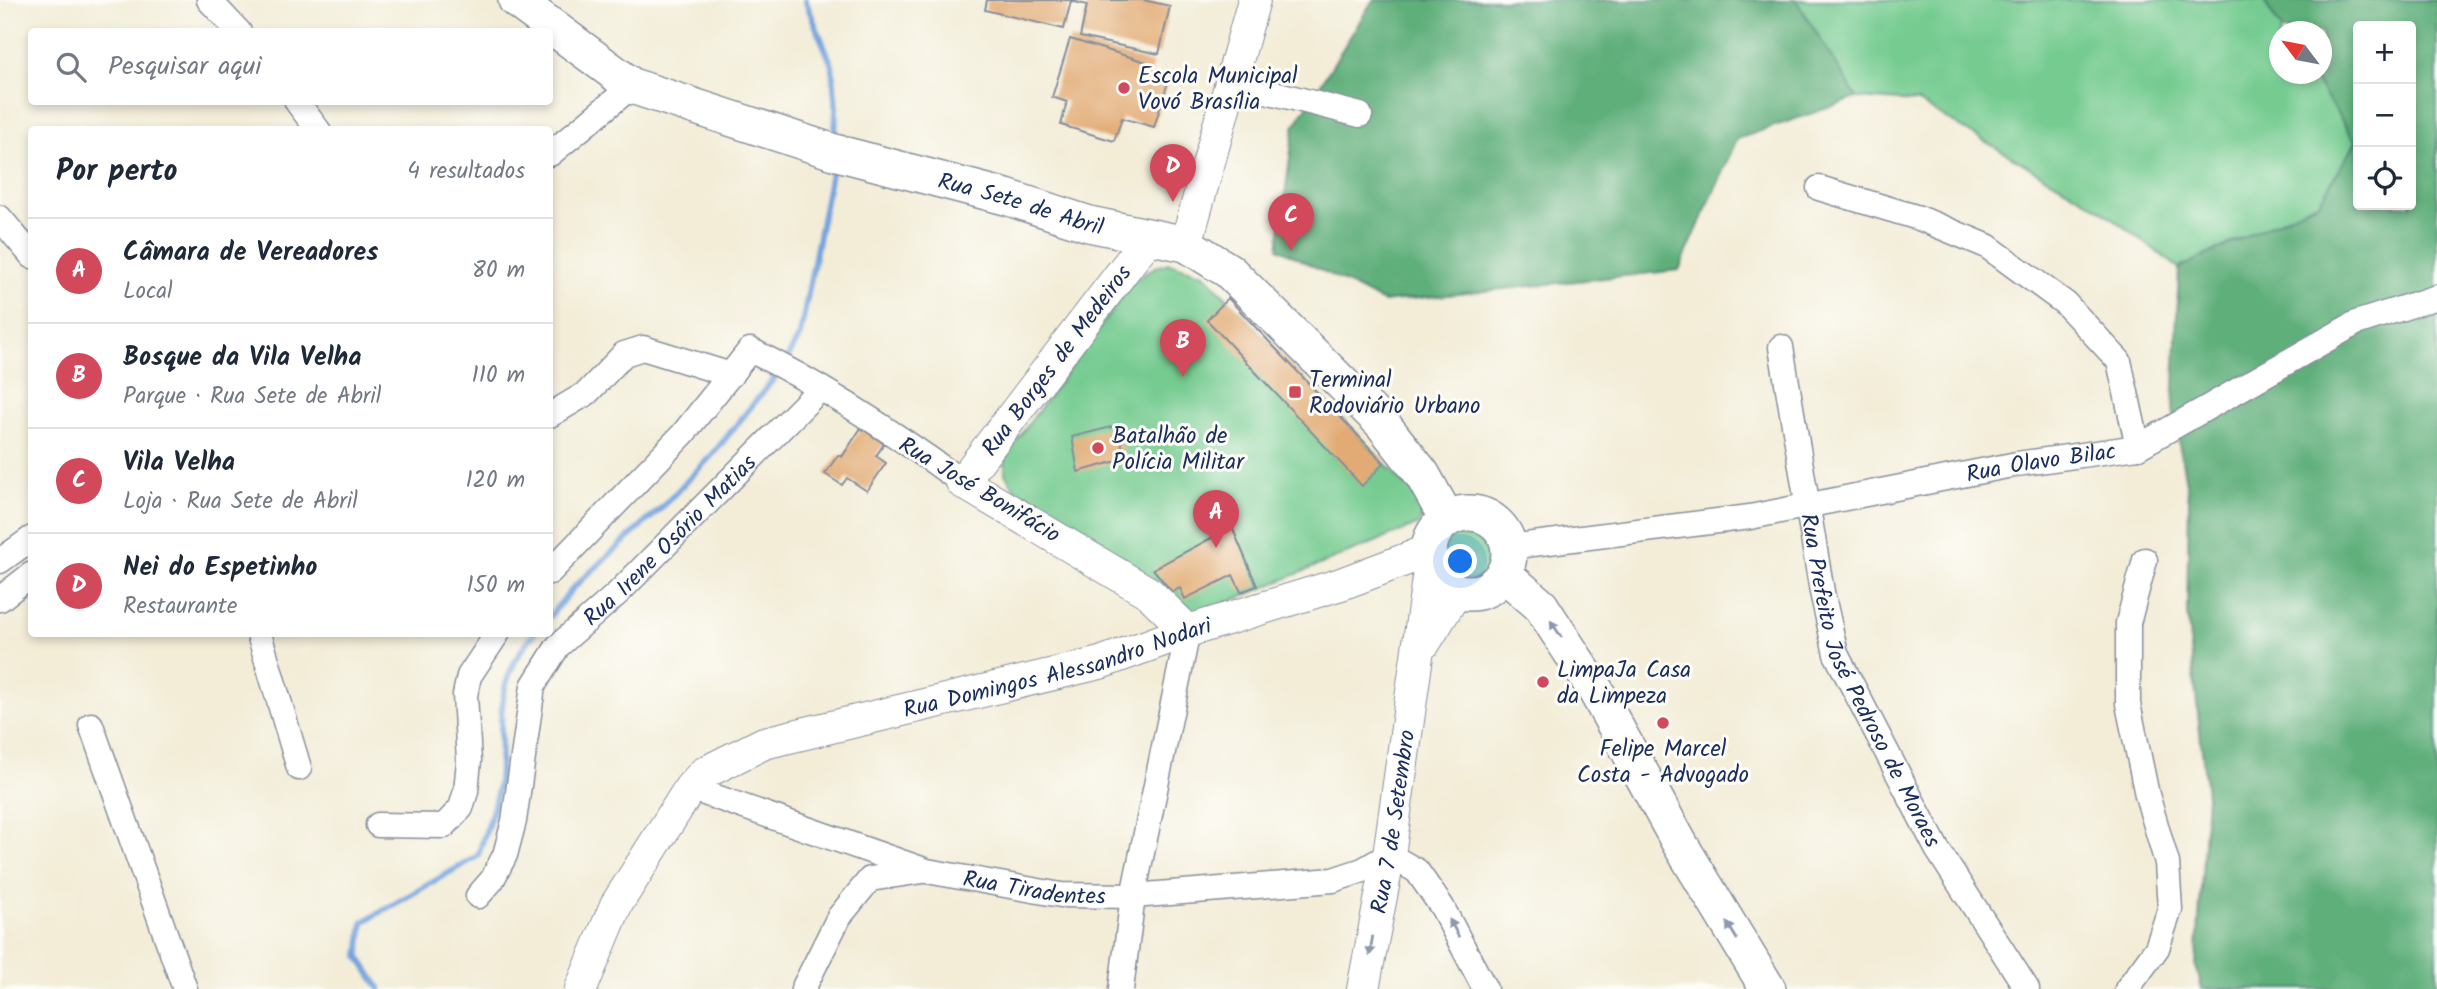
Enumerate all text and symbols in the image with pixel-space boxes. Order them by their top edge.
north arrow [2269,21,2332,84]
map controls [2353,21,2416,210]
button: + [2353,21,2416,84]
search box [28,28,553,105]
text: Pesquisar aqui [108,46,261,88]
icon: search [52,48,90,86]
place label: Escola Municipal Vovó Brasília [1138,59,1298,121]
marker: Escola Municipal Vovó Brasília [1116,80,1132,96]
button: − [2353,84,2416,147]
pin: D [1150,144,1196,202]
button: locate [2353,147,2416,210]
text: Por perto [56,148,177,196]
text: 4 resultados [407,154,525,190]
street label: Rua Sete de Abril [934,164,1107,247]
pin: C [1268,193,1314,251]
text: Câmara de Vereadores [123,232,378,274]
text: A [72,253,86,289]
text: 80 m [472,253,525,289]
street label: Rua Borges de Medeiros [973,258,1142,465]
text: Local [123,274,173,310]
pin: B [1160,319,1206,377]
text: Bosque da Vila Velha [123,337,361,379]
text: B [72,358,86,394]
text: 110 m [472,358,525,394]
place label: Terminal Rodoviário Urbano [1309,363,1480,425]
text: Parque · Rua Sete de Abril [123,379,381,415]
marker: Terminal Rodoviário Urbano [1287,384,1303,400]
place label: Batalhão de Polícia Militar [1112,419,1245,481]
street label: Rua José Bonifácio [891,428,1067,553]
street label: Rua Olavo Bilac [1963,434,2118,494]
marker: Batalhão de Polícia Militar [1090,440,1106,456]
text: Vila Velha [123,442,235,484]
street label: Rua Irene Osório Matias [576,447,766,636]
text: C [72,463,86,499]
text: 120 m [465,463,525,499]
text: Loja · Rua Sete de Abril [123,484,358,520]
pin: A [1193,490,1239,548]
street label: Rua Prefeito José Pedroso de Moraes [1789,511,1949,855]
your location [1443,544,1477,578]
text: Nei do Espetinho [123,547,317,589]
text: D [71,568,87,604]
text: 150 m [466,568,525,604]
text: Restaurante [123,589,237,625]
street label: Rua Domingos Alessandro Nodari [900,608,1218,729]
one-way arrow [1549,620,1563,638]
place label: LimpaJa Casa da Limpeza [1557,653,1691,715]
marker: LimpaJa Casa da Limpeza [1535,674,1551,690]
marker: Felipe Marcel Costa - Advogado [1655,715,1671,731]
street label: Rua 7 de Setembro [1362,728,1426,917]
place label: Felipe Marcel Costa - Advogado [1577,732,1749,794]
street label: Rua Tiradentes [960,862,1106,916]
one-way arrow [1448,918,1460,938]
one-way arrow [1726,922,1739,941]
one-way arrow [1365,935,1376,957]

